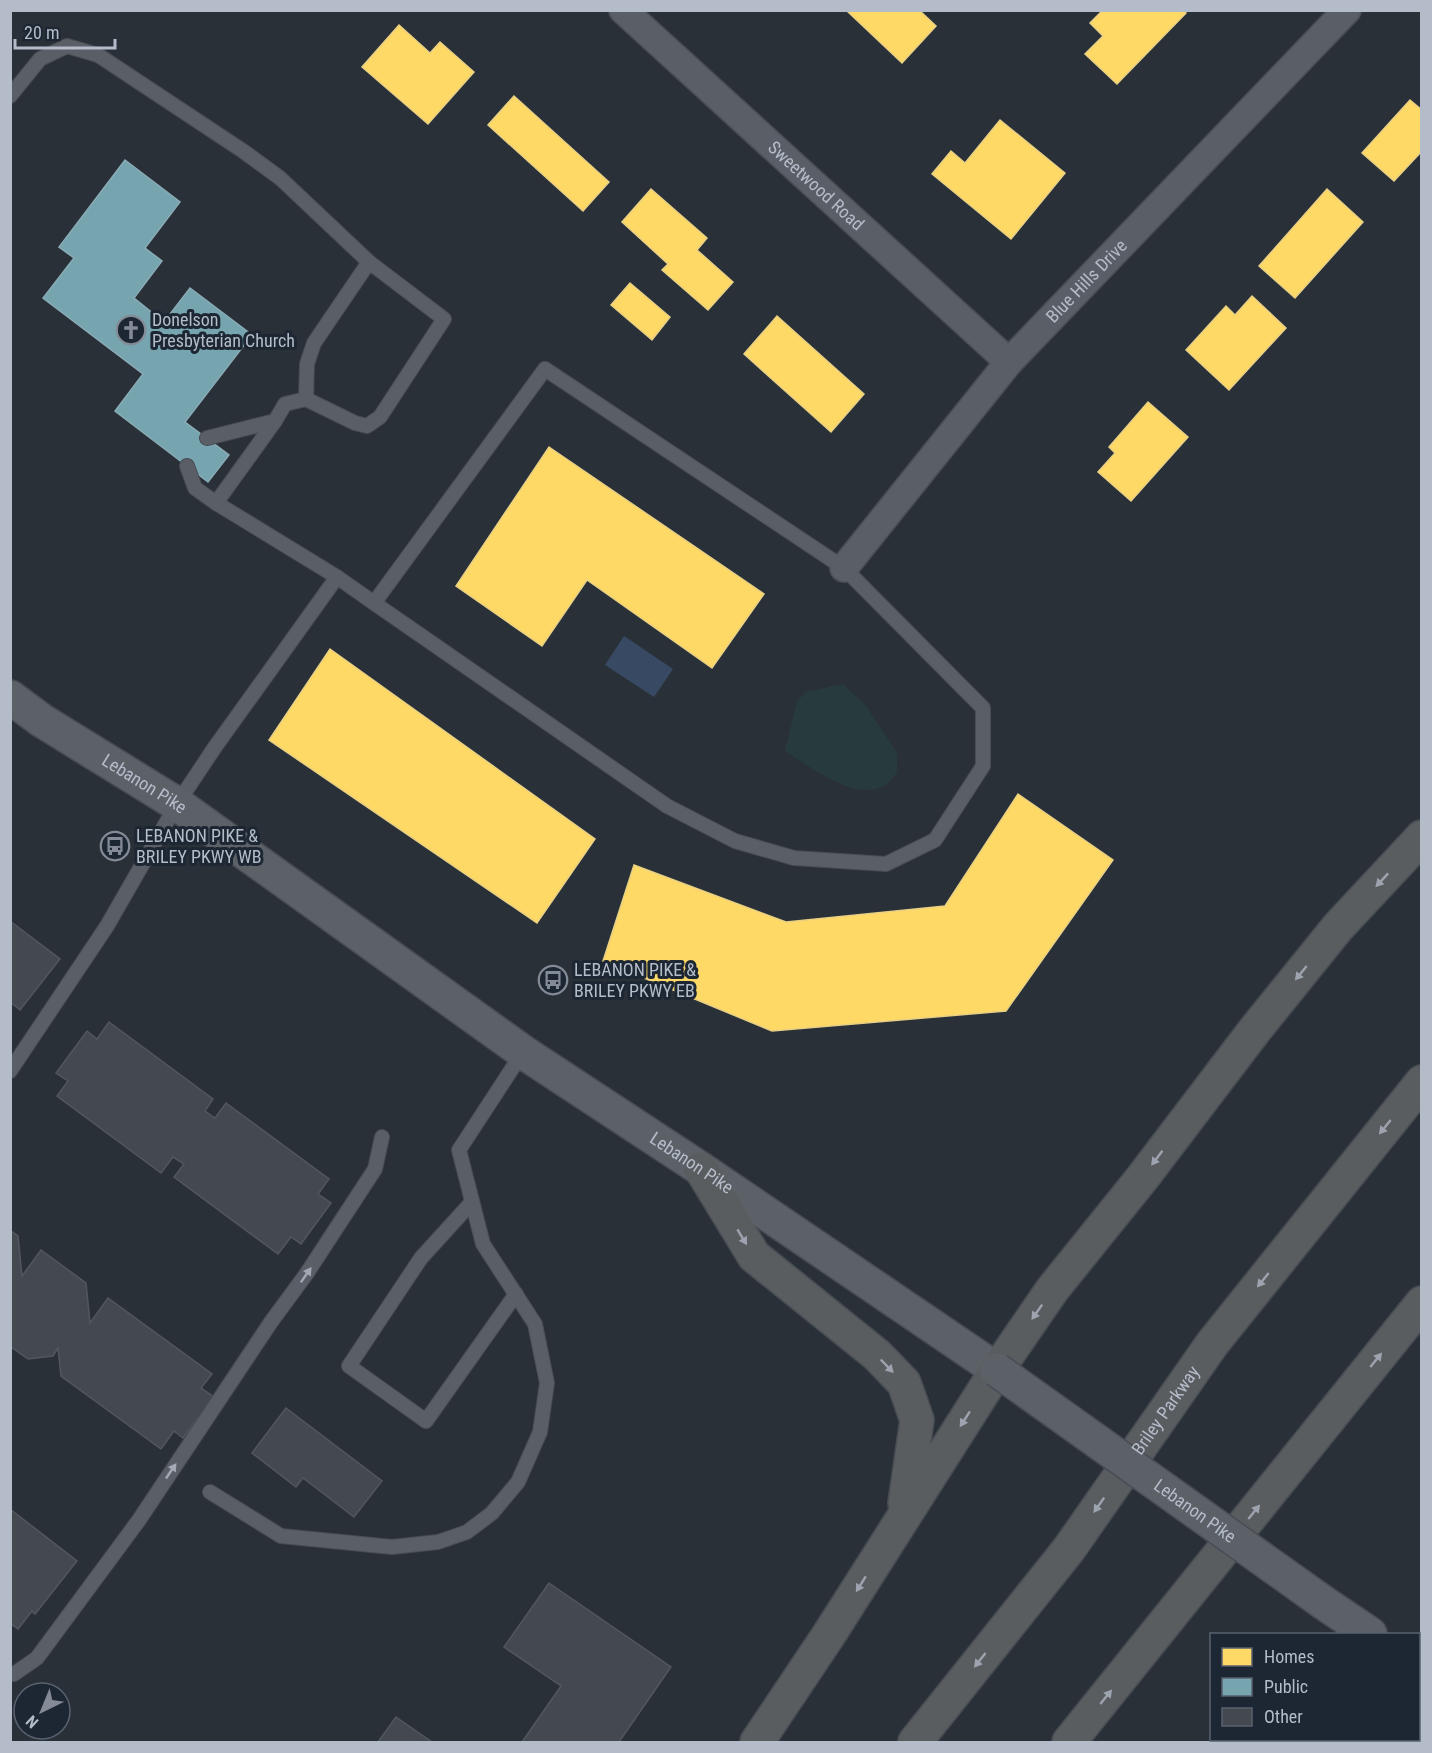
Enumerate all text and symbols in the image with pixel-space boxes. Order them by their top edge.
scale bar [15,12,116,50]
text: 20 m [24,22,59,43]
street label: Sweetwood Road [764,137,868,234]
street label: Blue Hills Drive [1042,235,1131,327]
place label: Donelson Presbyterian Church [152,309,295,351]
church icon: Donelson Presbyterian Church [115,314,147,346]
street label: Lebanon Pike [98,749,191,818]
place label: LEBANON PIKE & BRILEY PKWY WB [136,825,262,867]
bus stop icon: LEBANON PIKE & BRILEY PKWY WB [99,830,131,862]
one-way arrow [1376,872,1389,887]
place label: LEBANON PIKE & BRILEY PKWY EB [574,959,696,1001]
bus stop icon: LEBANON PIKE & BRILEY PKWY EB [537,964,569,996]
one-way arrow [1296,965,1308,980]
one-way arrow [1379,1120,1392,1135]
street label: Lebanon Pike [646,1127,738,1198]
one-way arrow [1151,1150,1163,1166]
one-way arrow [737,1229,748,1245]
one-way arrow [300,1267,311,1283]
one-way arrow [1258,1272,1270,1287]
one-way arrow [1031,1303,1043,1319]
one-way arrow [1369,1353,1382,1368]
one-way arrow [880,1358,894,1372]
street label: Briley Parkway [1127,1361,1204,1458]
one-way arrow [960,1411,971,1427]
one-way arrow [165,1463,176,1479]
street label: Lebanon Pike [1150,1474,1240,1547]
one-way arrow [1093,1497,1105,1513]
one-way arrow [1247,1504,1260,1520]
one-way arrow [855,1576,866,1592]
legend [1210,1633,1420,1741]
text: Homes [1264,1646,1314,1667]
one-way arrow [974,1652,987,1668]
text: Public [1264,1676,1308,1697]
north arrow [12,1681,72,1741]
one-way arrow [1099,1689,1112,1705]
text: Other [1264,1706,1303,1727]
text: N [22,1711,42,1732]

